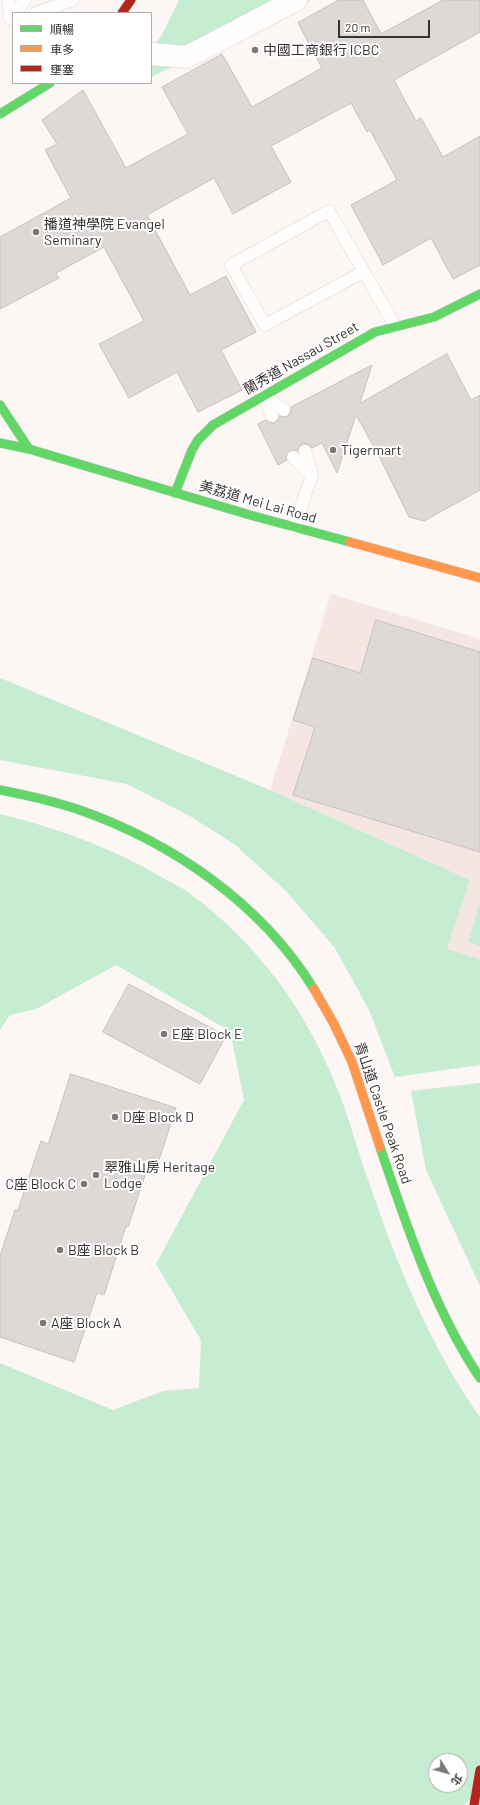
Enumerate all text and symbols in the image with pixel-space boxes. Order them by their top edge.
legend [12,12,152,84]
scale bar [340,12,432,38]
text: 20 m [345,20,371,34]
text: 順暢 [50,22,74,36]
text: 車多 [50,42,74,56]
place label: 中國工商銀行 ICBC [263,42,379,58]
marker: 中國工商銀行 ICBC [250,45,260,55]
text: 壅塞 [50,62,74,76]
place label: 播道神學院 Evangel Seminary [44,216,165,248]
marker: 播道神學院 Evangel Seminary [31,227,41,237]
street label: 蘭秀道 Nassau Street [240,318,362,398]
place label: Tigermart [341,442,402,458]
marker: Tigermart [328,445,338,455]
street label: 美荔道 Mei Lai Road [197,477,319,527]
place label: E座 Block E [172,1026,242,1042]
marker: E座 Block E [159,1029,169,1039]
street label: 青山道 Castle Peak Road [351,1040,415,1186]
place label: D座 Block D [123,1109,194,1125]
marker: D座 Block D [110,1112,120,1122]
place label: 翠雅山房 Heritage Lodge [104,1159,215,1192]
marker: 翠雅山房 Heritage Lodge [91,1170,101,1180]
place label: C座 Block C [5,1176,76,1192]
marker: C座 Block C [79,1179,89,1189]
place label: B座 Block B [68,1242,139,1258]
marker: B座 Block B [55,1245,65,1255]
place label: A座 Block A [51,1315,122,1331]
marker: A座 Block A [38,1318,48,1328]
north arrow [428,1753,468,1793]
text: 北 [449,1772,466,1788]

